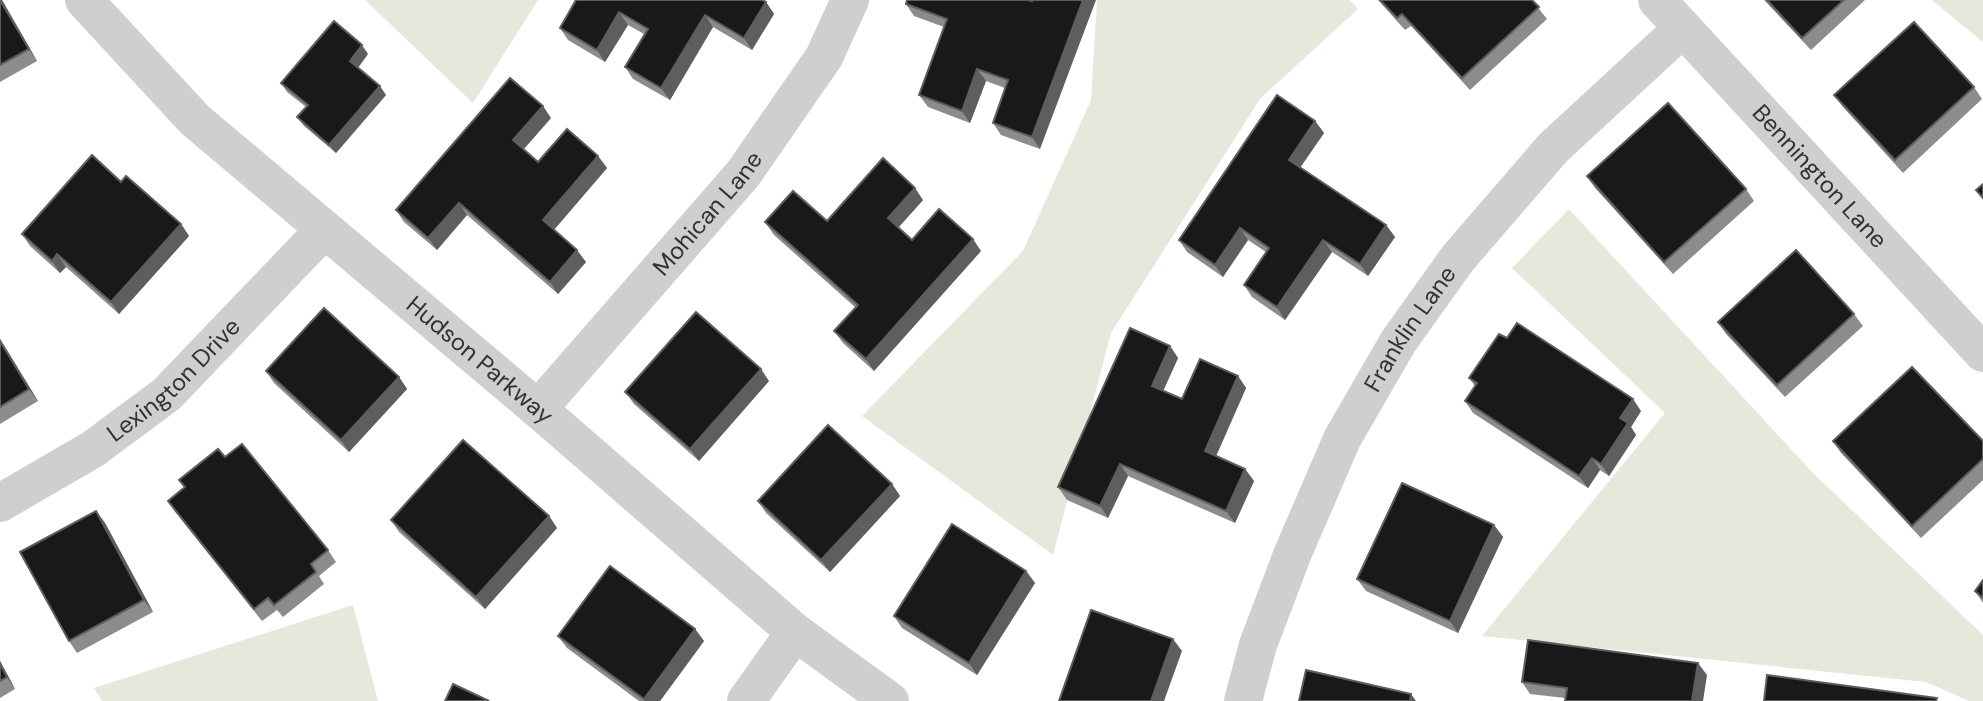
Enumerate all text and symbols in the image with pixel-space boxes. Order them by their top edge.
street label: Bennington Lane [1746,97,1894,255]
street label: Mohican Lane [646,145,769,282]
street label: Franklin Lane [1357,259,1463,397]
street label: Hudson Parkway [400,289,560,431]
street label: Lexington Drive [100,311,247,448]

